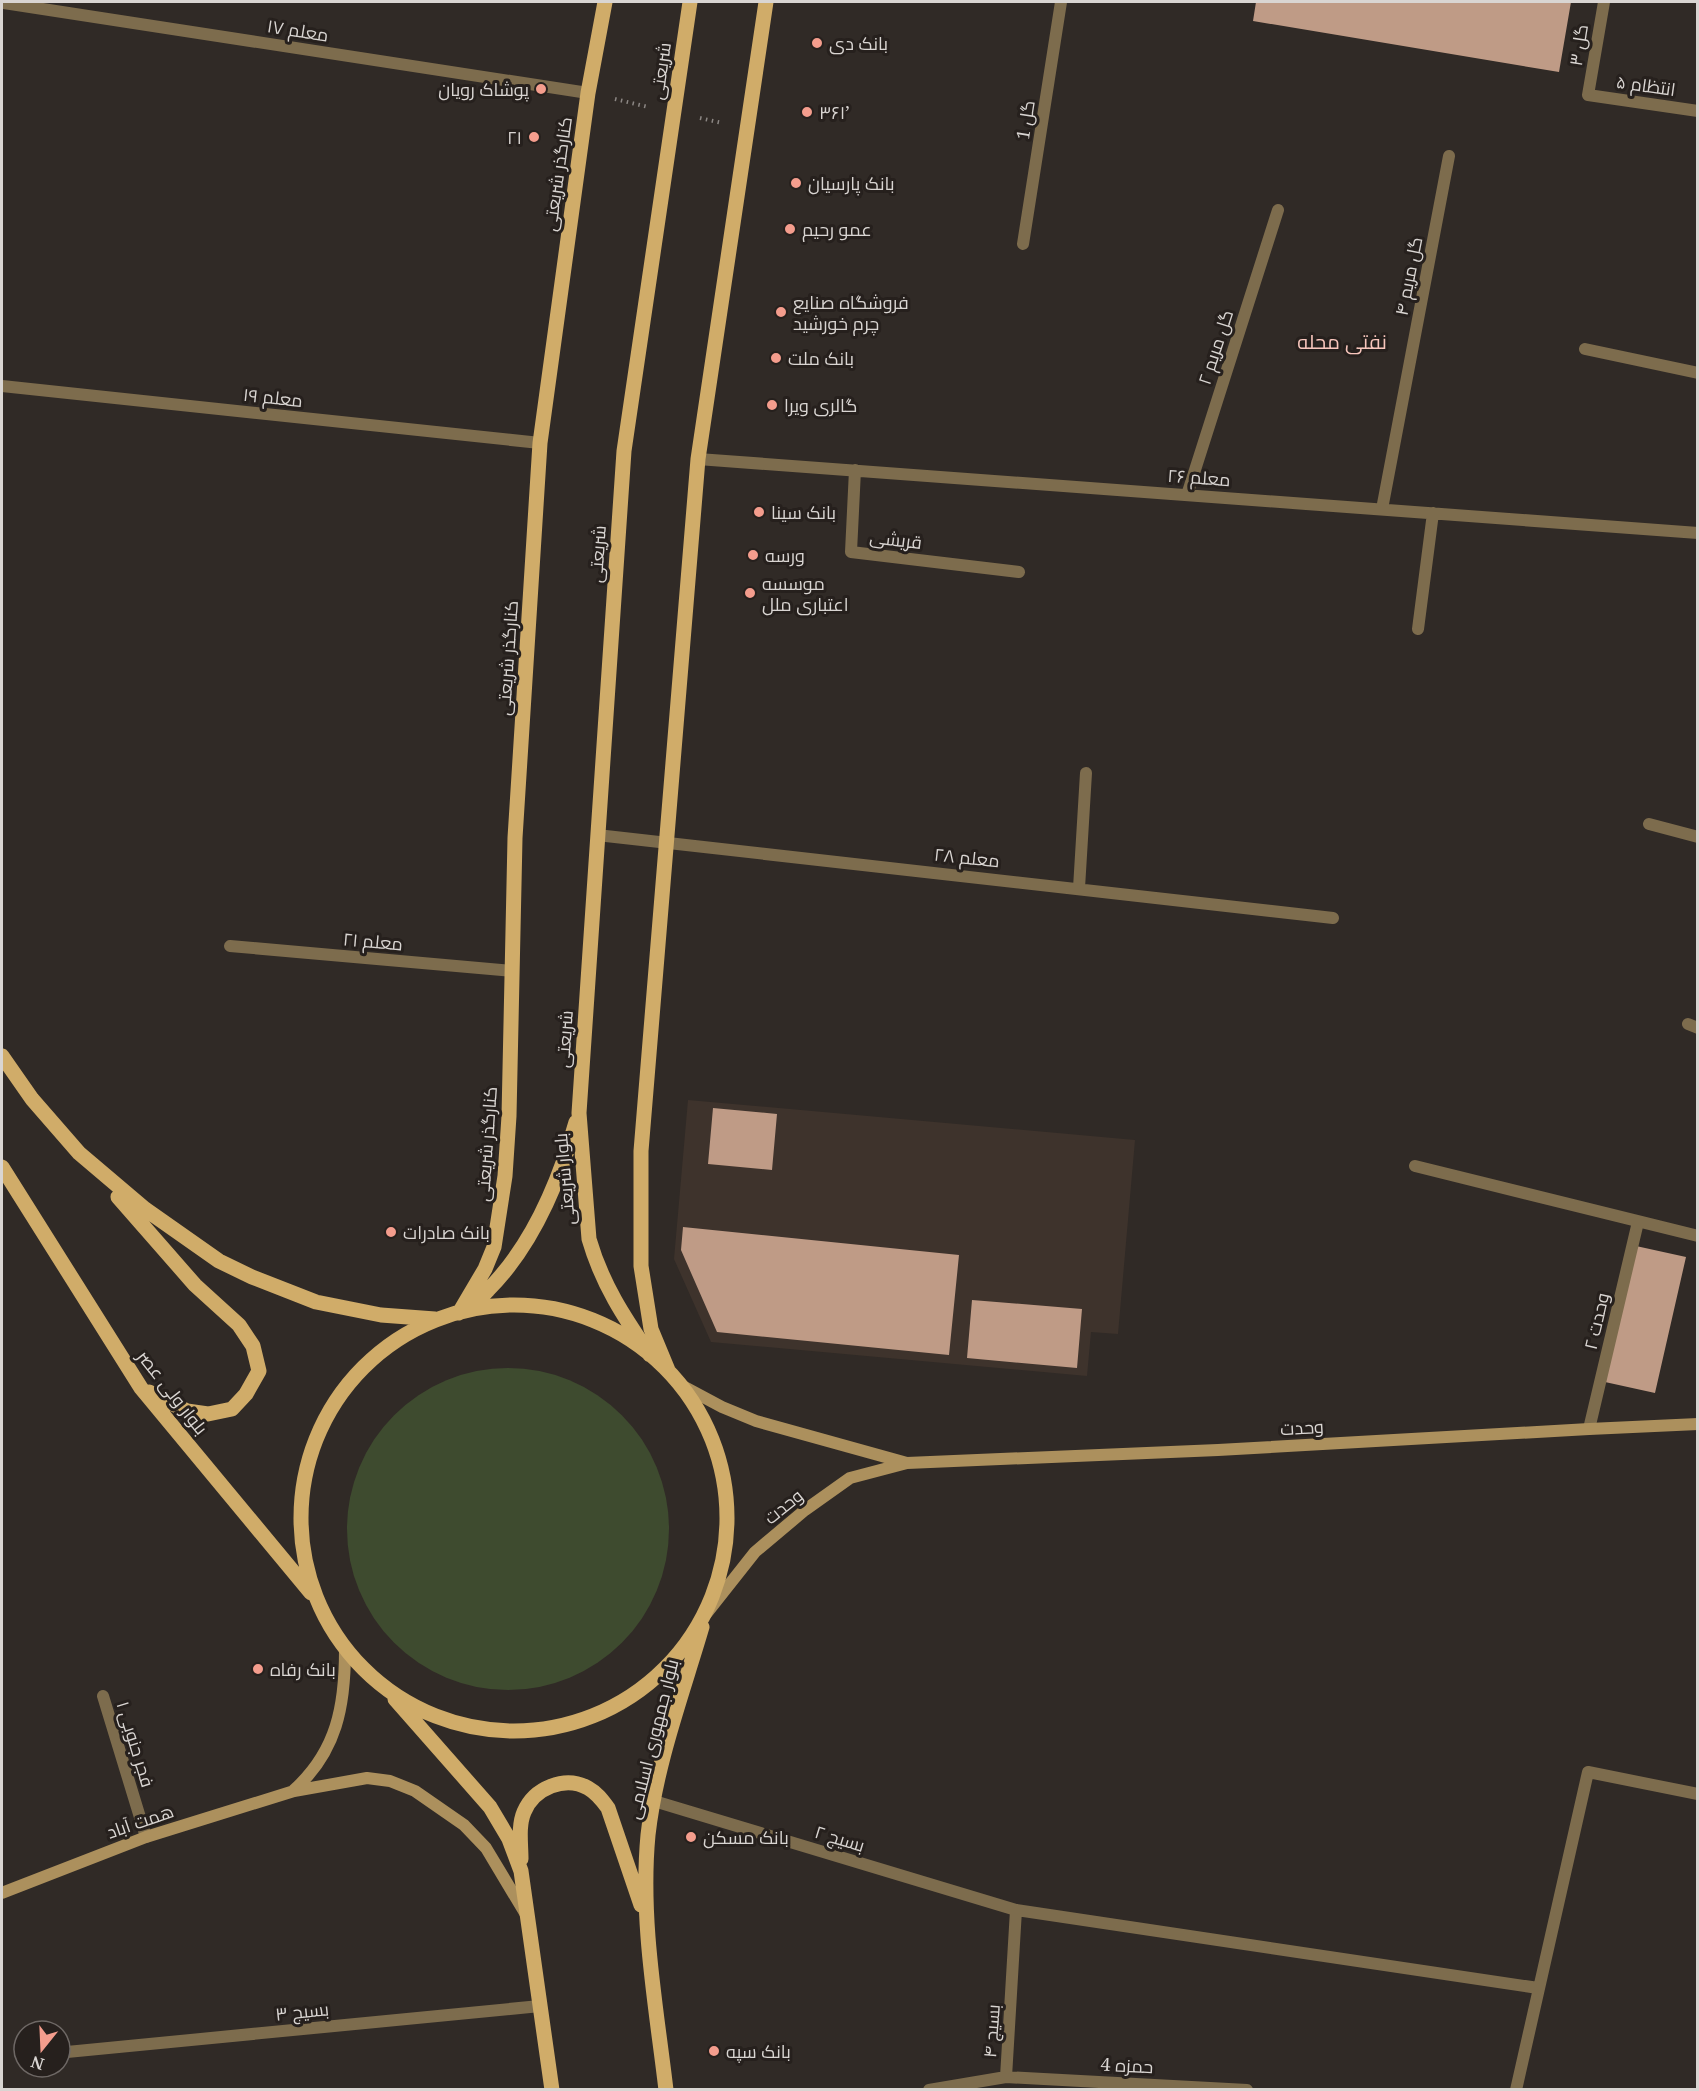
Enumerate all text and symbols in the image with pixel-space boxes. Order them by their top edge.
street label: معلم ۱۷ [265,13,330,48]
street label: گل ۳ [1563,23,1593,67]
place label: بانک دی [829,31,888,55]
marker: بانک دی [810,36,824,50]
street label: شریعتی [644,41,676,101]
street label: انتظام ۵ [1615,69,1677,102]
place label: پوشاک رویان [438,77,529,102]
marker: پوشاک رویان [534,82,548,96]
street label: گل 1 [1010,99,1040,141]
place label: ۳۶۱’ [819,100,850,124]
marker: ۳۶۱’ [800,105,814,119]
street label: کنارگذر شریعتی [537,115,577,233]
place label: ۲۱ [507,125,522,149]
marker: ۲۱ [527,130,541,144]
place label: بانک پارسیان [808,171,895,196]
marker: بانک پارسیان [789,176,803,190]
place label: عمو رحیم [802,217,872,242]
marker: عمو رحیم [783,222,797,236]
street label: گل مریم ۴ [1389,235,1428,318]
place label: فروشگاه صنایع چرم خورشید [793,290,909,336]
marker: فروشگاه صنایع چرم خورشید [774,305,788,319]
street label: گل مریم ۲ [1192,307,1239,388]
district label: نفتی محله [1297,328,1387,355]
place label: بانک ملت [788,346,854,370]
marker: بانک ملت [769,351,783,365]
street label: معلم ۱۹ [242,382,304,413]
place label: گالری ویرا [784,393,857,417]
marker: گالری ویرا [765,398,779,412]
street label: معلم ۲۶ [1167,463,1231,492]
place label: بانک سینا [771,500,836,524]
marker: بانک سینا [752,505,766,519]
street label: قریشی [868,524,924,554]
street label: شریعتی [583,525,611,583]
place label: ورسه [765,543,805,567]
marker: ورسه [746,548,760,562]
place label: موسسه اعتباری ملل [762,571,849,616]
marker: موسسه اعتباری ملل [743,586,757,600]
street label: کنارگذر شریعتی [491,600,523,716]
street label: معلم ۲۸ [933,842,1001,873]
street label: معلم ۲۱ [342,926,404,957]
street label: شریعتی [550,1010,578,1068]
street label: کنارگذر شریعتی [470,1086,502,1202]
street label: بلوار شریعتی [548,1132,580,1226]
place label: بانک صادرات [403,1220,490,1244]
marker: بانک صادرات [384,1225,398,1239]
street label: وحدت ۲ [1578,1290,1614,1352]
street label: بلوار ولی عصر [132,1344,214,1439]
street label: وحدت [1280,1414,1324,1440]
street label: وحدت [758,1483,808,1529]
street label: بلوار جمهوری اسلامی [620,1656,684,1822]
place label: بانک رفاه [270,1657,336,1681]
marker: بانک رفاه [251,1662,265,1676]
street label: فجر جنوبی ۱ [112,1698,160,1790]
street label: همت آباد [103,1798,177,1844]
street label: بسیج ۲ [812,1819,868,1858]
place label: بانک مسکن [703,1825,789,1849]
marker: بانک مسکن [684,1830,698,1844]
street label: بسیج ۳ [274,1996,330,2027]
street label: بسیج ۴ [977,2003,1006,2059]
north arrow [12,2019,72,2079]
place label: بانک سپه [726,2039,791,2063]
marker: بانک سپه [707,2044,721,2058]
text: N [28,2051,47,2076]
street label: حمزه 4 [1100,2052,1154,2078]

